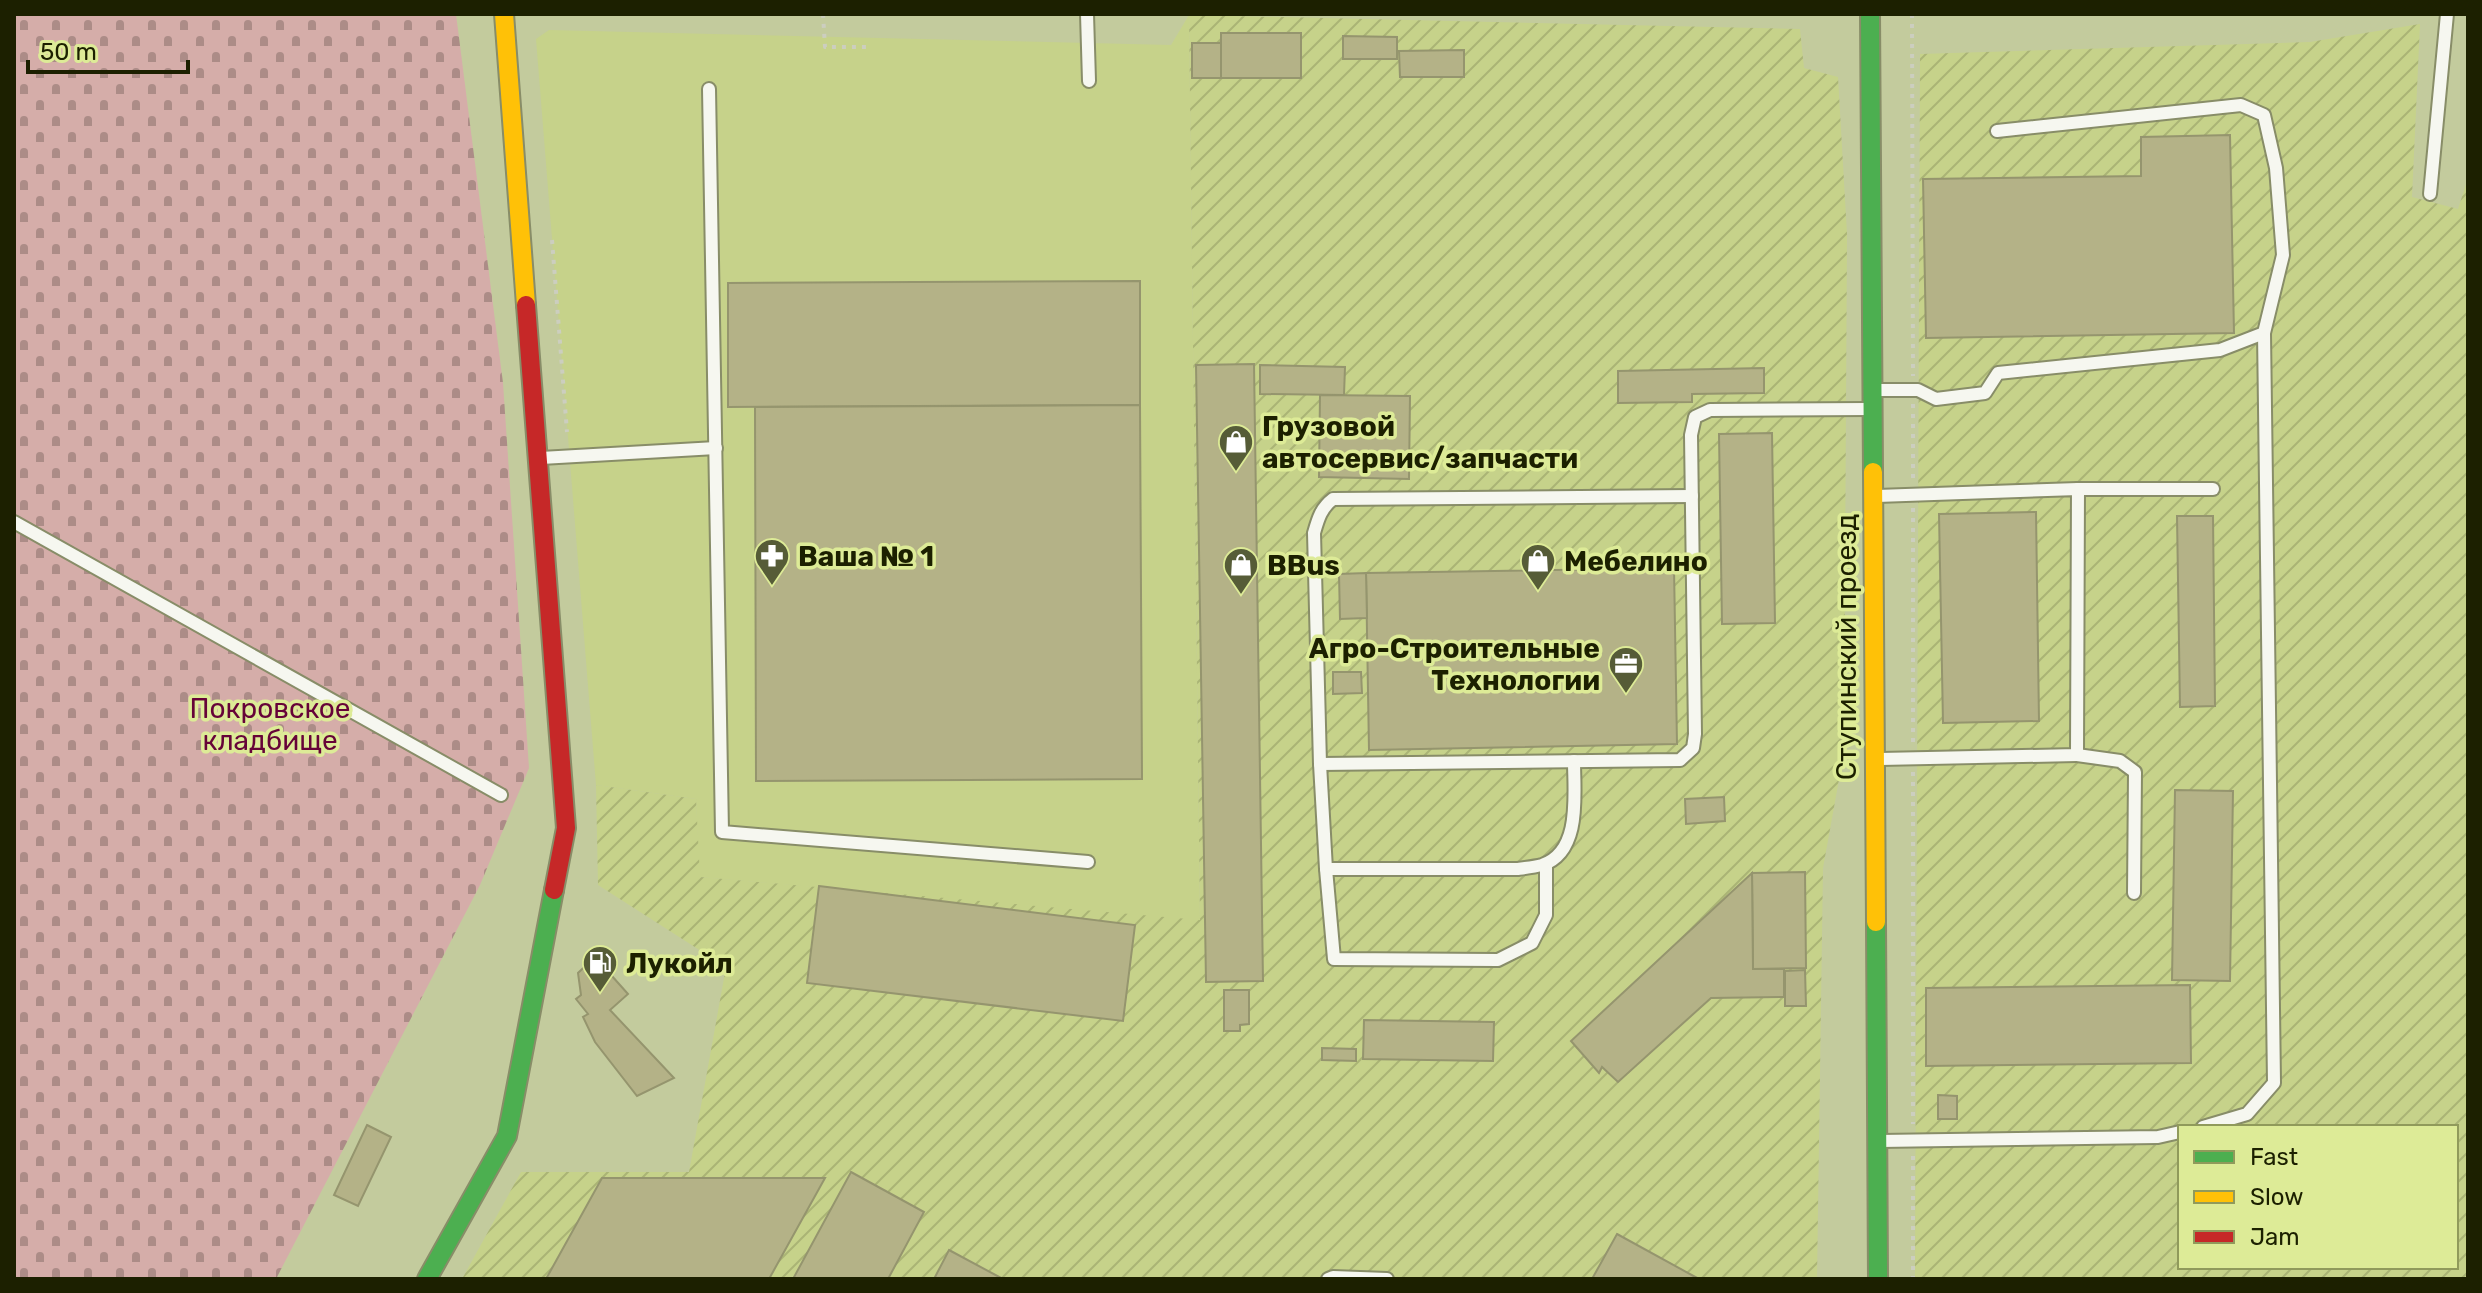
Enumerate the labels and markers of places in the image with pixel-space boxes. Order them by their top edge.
place label: Грузовой автосервис/запчасти [1262,410,1578,475]
shop icon: Грузовой автосервис/запчасти [1217,423,1255,473]
pharmacy icon: Ваша № 1 [753,537,791,587]
place label: Ваша № 1 [798,540,934,573]
shop icon: Мебелино [1519,542,1557,592]
place label: Мебелино [1564,545,1708,578]
shop icon: BBus [1222,546,1260,596]
place label: BBus [1267,549,1340,582]
place label: Агро-Строительные Технологии [1309,632,1600,697]
office icon: Агро-Строительные Технологии [1607,645,1645,695]
fuel station icon: Лукойл [581,944,619,994]
place label: Лукойл [626,947,733,980]

